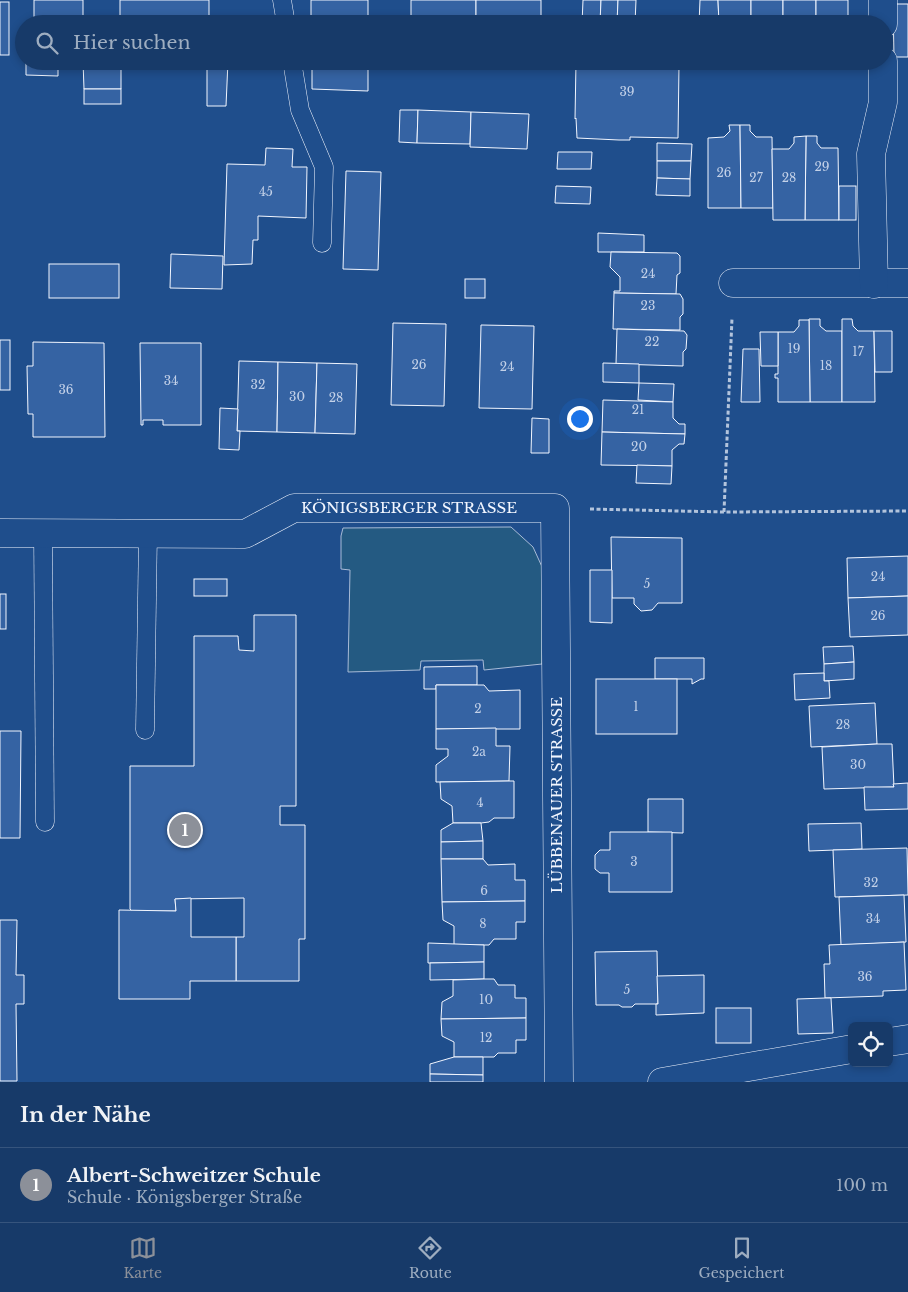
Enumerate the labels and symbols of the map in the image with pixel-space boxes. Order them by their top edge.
house number: 39 [619,84,635,99]
house number: 29 [814,159,830,174]
house number: 26 [716,165,732,180]
house number: 27 [749,170,764,185]
house number: 28 [782,170,796,185]
house number: 45 [259,184,273,199]
house number: 24 [641,266,655,281]
house number: 23 [641,298,655,313]
house number: 22 [645,334,659,349]
house number: 19 [787,341,801,356]
house number: 17 [852,344,865,359]
house number: 26 [411,357,427,372]
house number: 18 [820,358,832,373]
house number: 24 [500,359,514,374]
house number: 34 [164,373,178,388]
house number: 32 [251,377,265,392]
house number: 36 [58,382,74,397]
house number: 30 [289,389,305,404]
house number: 28 [329,390,343,405]
house number: 21 [632,402,644,417]
your location [567,406,593,432]
house number: 20 [631,439,647,454]
street label: KÖNIGSBERGER STRASSE [301,498,517,517]
house number: 24 [871,569,885,584]
house number: 5 [644,576,651,591]
house number: 26 [870,608,886,623]
street label: LÜBBENAUER STRASSE [547,697,566,893]
house number: 1 [633,699,639,714]
house number: 2 [474,701,482,716]
house number: 28 [836,717,850,732]
house number: 2a [472,744,486,759]
house number: 30 [850,757,866,772]
house number: 4 [476,795,484,810]
pin: 1 [169,811,201,849]
house number: 3 [630,854,638,869]
house number: 32 [864,875,878,890]
house number: 6 [480,883,488,898]
house number: 34 [866,911,880,926]
house number: 8 [479,916,487,931]
house number: 36 [857,969,873,984]
house number: 5 [624,982,631,997]
house number: 10 [479,992,493,1007]
house number: 12 [480,1030,492,1045]

